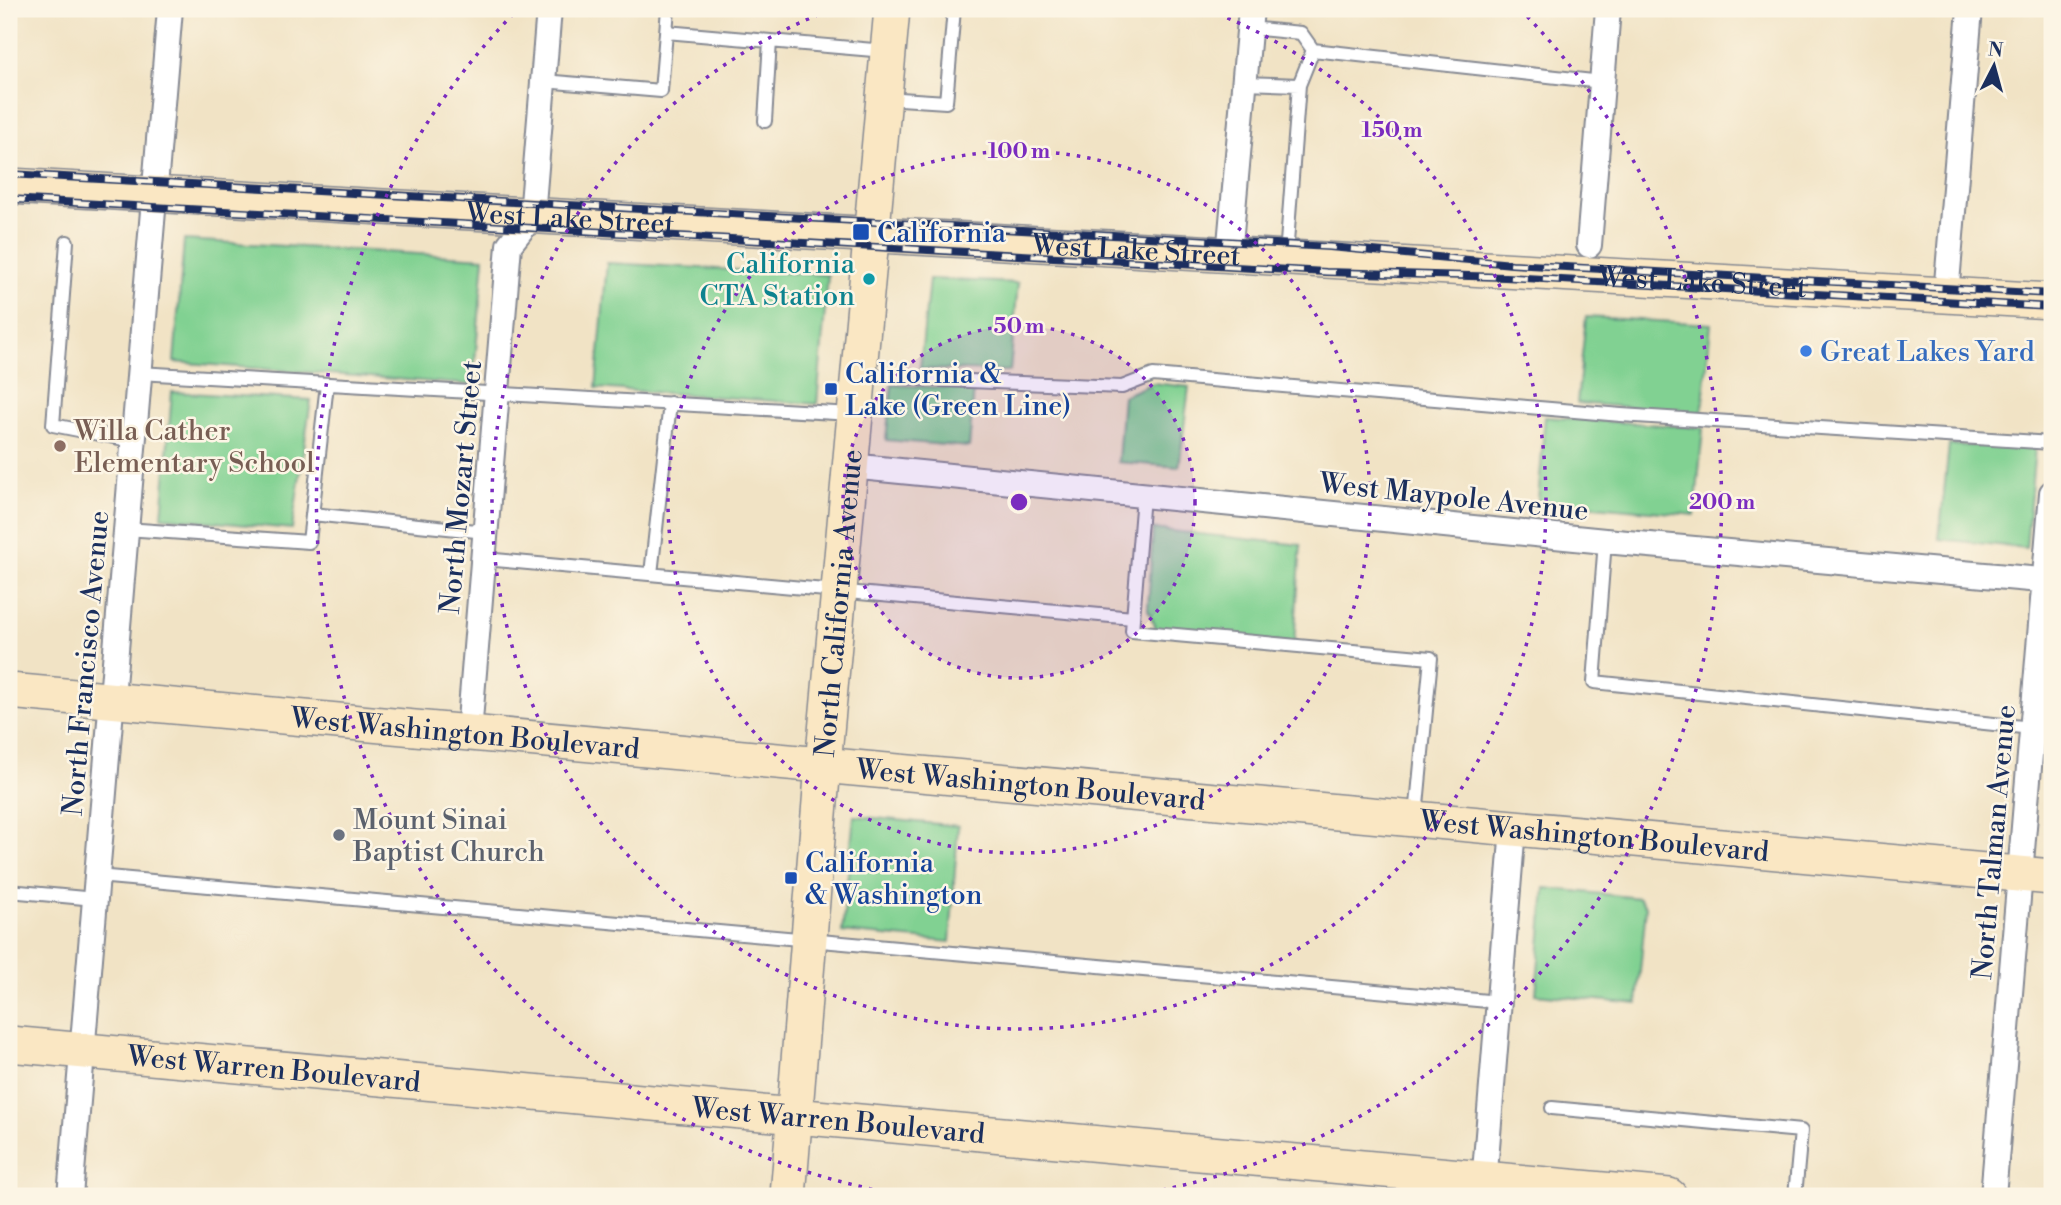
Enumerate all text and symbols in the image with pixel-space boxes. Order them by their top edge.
north arrow [1960,32,2030,102]
text: N [1987,37,2004,63]
text: 150 m [1362,118,1422,144]
text: 100 m [988,139,1050,165]
street label: West Lake Street [464,196,675,242]
place label: California [877,216,1007,251]
marker: California [851,222,871,242]
street label: West Lake Street [1030,228,1242,274]
place label: California CTA Station [700,247,856,314]
street label: West Lake Street [1596,259,1808,306]
marker: California CTA Station [861,271,877,287]
text: 50 m [994,314,1044,340]
place label: Great Lakes Yard [1820,335,2035,370]
marker: Great Lakes Yard [1798,343,1814,359]
place label: California & Lake (Green Line) [845,357,1071,424]
street label: North Mozart Street [433,359,490,615]
marker: California & Lake (Green Line) [823,381,839,397]
place label: Willa Cather Elementary School [73,414,315,481]
marker: Willa Cather Elementary School [52,438,68,454]
street label: North California Avenue [808,448,871,759]
street label: West Maypole Avenue [1316,466,1590,529]
centre of rings [1007,490,1031,514]
text: 200 m [1689,490,1755,516]
street label: North Francisco Avenue [56,509,117,817]
street label: West Washington Boulevard [288,701,641,767]
street label: North Talman Avenue [1965,703,2024,981]
street label: West Washington Boulevard [854,752,1207,819]
place label: Mount Sinai Baptist Church [352,803,545,870]
street label: West Washington Boulevard [1417,803,1771,870]
marker: Mount Sinai Baptist Church [331,827,347,843]
place label: California & Washington [805,846,983,913]
marker: California & Washington [783,870,799,886]
street label: West Warren Boulevard [125,1039,422,1101]
street label: West Warren Boulevard [689,1091,987,1152]

